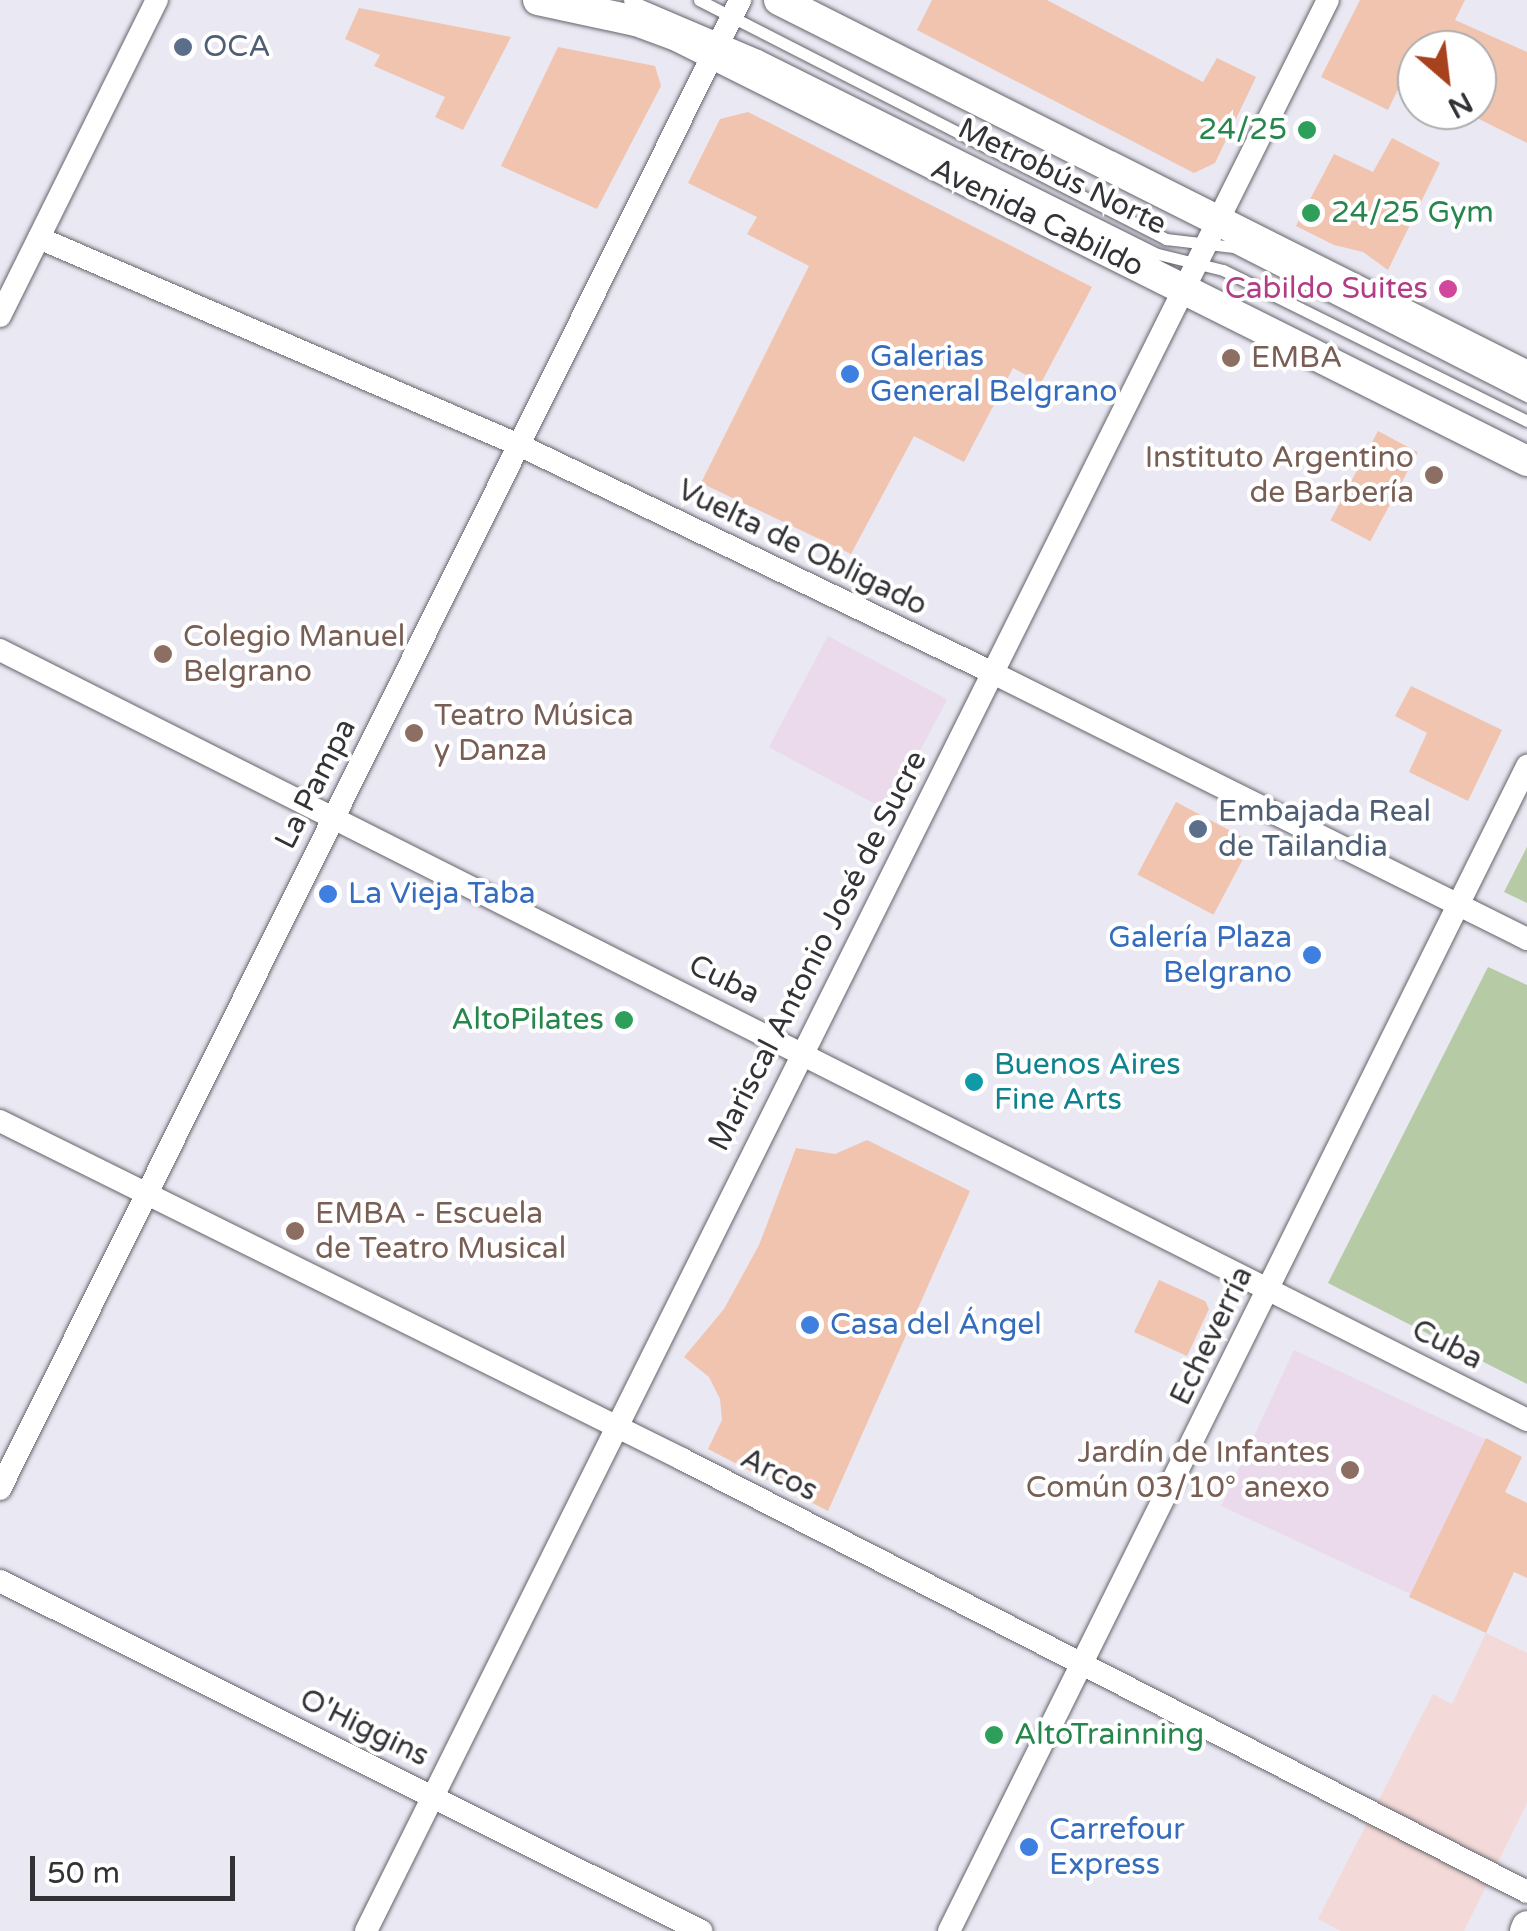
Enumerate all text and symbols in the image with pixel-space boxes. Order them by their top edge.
place label: OCA [203,29,271,65]
north arrow [1397,30,1497,130]
marker: OCA [172,36,194,58]
text: N [1442,84,1478,125]
street label: Metrobús Norte [952,111,1172,243]
place label: 24/25 [1198,112,1287,148]
marker: 24/25 [1296,119,1318,141]
street label: Avenida Cabildo [925,151,1149,285]
place label: 24/25 Gym [1331,195,1494,231]
marker: 24/25 Gym [1300,202,1322,224]
place label: Cabildo Suites [1225,271,1428,307]
marker: Cabildo Suites [1437,278,1459,300]
place label: Galerias General Belgrano [870,339,1117,410]
place label: EMBA [1251,340,1342,376]
marker: EMBA [1220,347,1242,369]
marker: Galerias General Belgrano [839,363,861,385]
place label: Instituto Argentino de Barbería [1145,440,1414,510]
marker: Instituto Argentino de Barbería [1423,464,1445,486]
street label: Vuelta de Obligado [671,472,933,624]
place label: Colegio Manuel Belgrano [183,619,405,690]
marker: Colegio Manuel Belgrano [152,643,174,665]
place label: Teatro Música y Danza [434,698,634,768]
street label: La Pampa [268,713,364,855]
marker: Teatro Música y Danza [403,722,425,744]
street label: Mariscal Antonio José de Sucre [701,745,935,1157]
place label: Embajada Real de Tailandia [1218,794,1431,864]
marker: Embajada Real de Tailandia [1187,818,1209,840]
place label: La Vieja Taba [348,876,536,912]
marker: La Vieja Taba [317,883,339,905]
place label: Galería Plaza Belgrano [1108,920,1292,990]
marker: Galería Plaza Belgrano [1301,944,1323,966]
street label: Cuba [683,947,765,1013]
place label: AltoPilates [451,1002,604,1038]
marker: AltoPilates [613,1009,635,1031]
place label: Buenos Aires Fine Arts [994,1047,1181,1118]
marker: Buenos Aires Fine Arts [963,1071,985,1093]
place label: EMBA - Escuela de Teatro Musical [315,1196,566,1266]
marker: EMBA - Escuela de Teatro Musical [284,1220,306,1242]
street label: Echeverría [1163,1261,1261,1411]
place label: Casa del Ángel [830,1307,1042,1343]
street label: Cuba [1406,1312,1488,1378]
marker: Casa del Ángel [799,1314,821,1336]
place label: Jardín de Infantes Común 03/10° anexo [1026,1435,1330,1506]
street label: Arcos [734,1440,824,1510]
marker: Jardín de Infantes Común 03/10° anexo [1339,1459,1361,1481]
street label: O'Higgins [294,1681,434,1775]
place label: AltoTrainning [1014,1717,1204,1753]
marker: AltoTrainning [983,1724,1005,1746]
place label: Carrefour Express [1049,1812,1185,1882]
scale bar [35,1836,240,1898]
marker: Carrefour Express [1018,1836,1040,1858]
text: 50 m [47,1855,120,1892]

